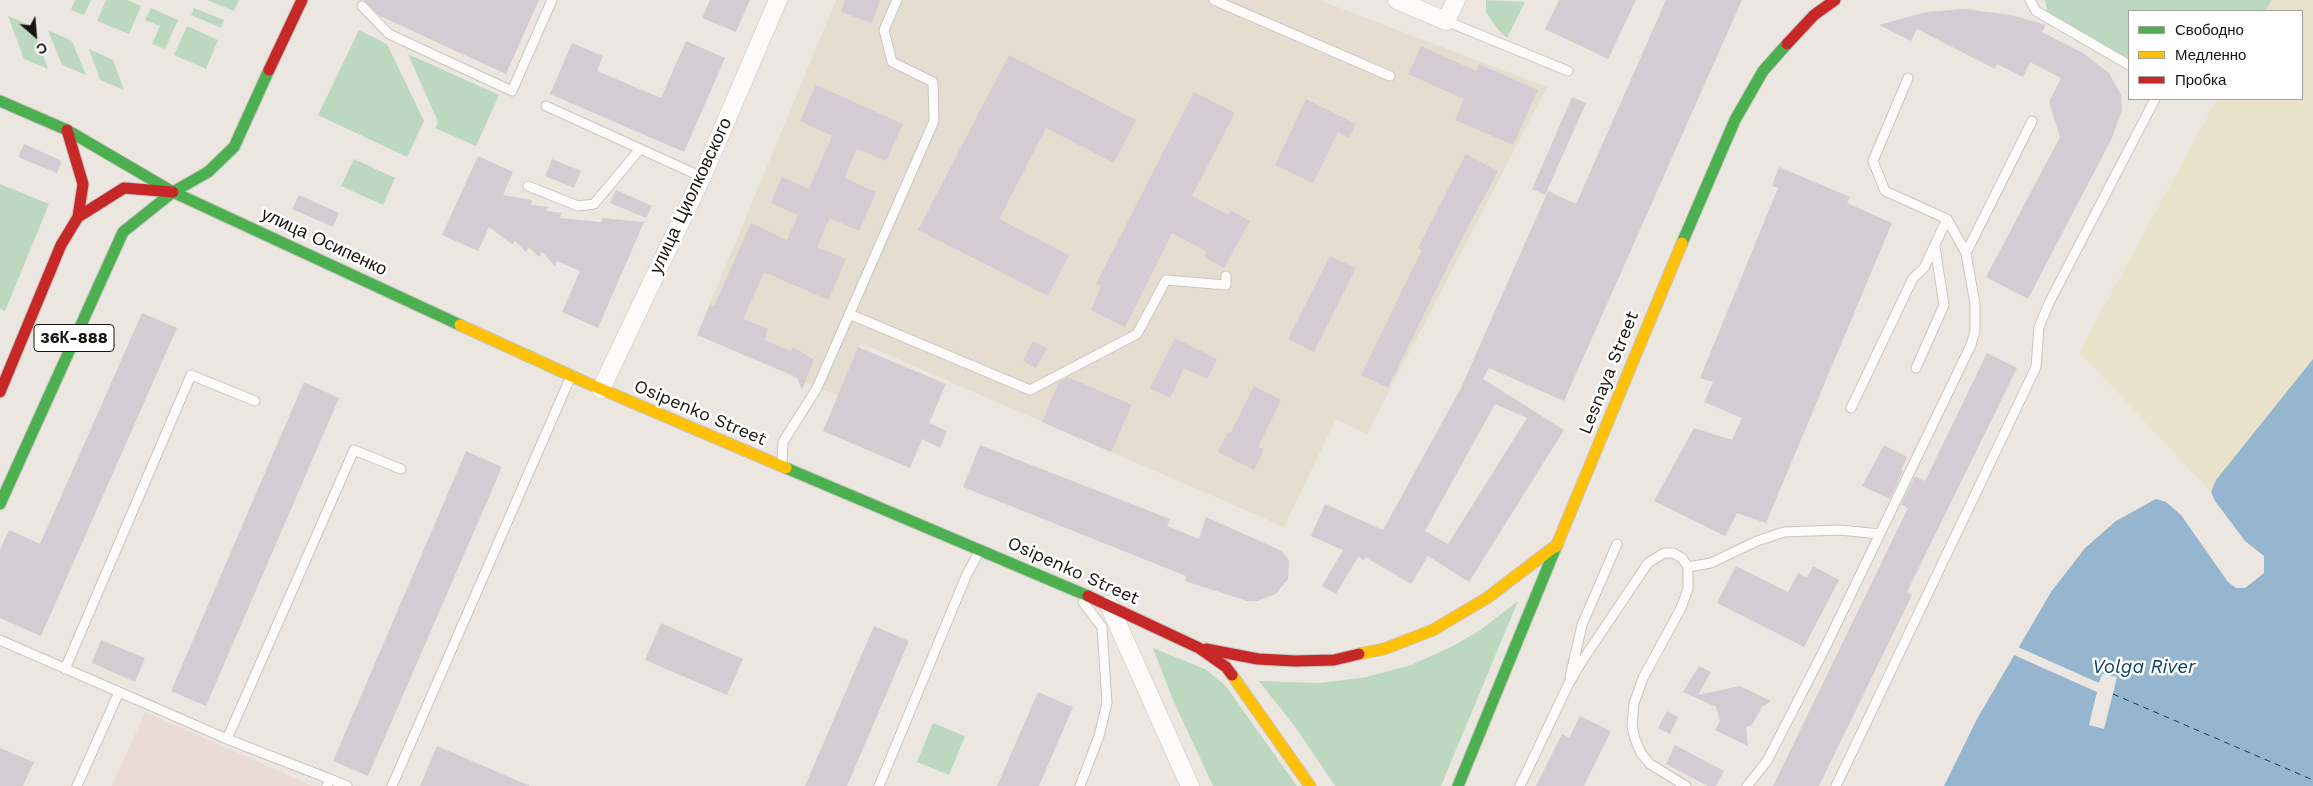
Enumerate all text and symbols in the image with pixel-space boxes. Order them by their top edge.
north arrow [10,10,60,60]
legend [2128,10,2303,100]
text: Свободно [2175,21,2244,39]
text: С [34,39,50,58]
text: Медленно [2175,46,2246,64]
text: Пробка [2175,71,2226,89]
street label: улица Циолковского [645,114,737,278]
street label: улица Осипенко [258,203,390,281]
street label: Lesnaya Street [1574,308,1644,438]
road number: 36К-888 [34,324,114,352]
street label: Osipenko Street [631,375,769,451]
street label: Osipenko Street [1004,532,1142,610]
water label: Volga River [2093,656,2195,678]

